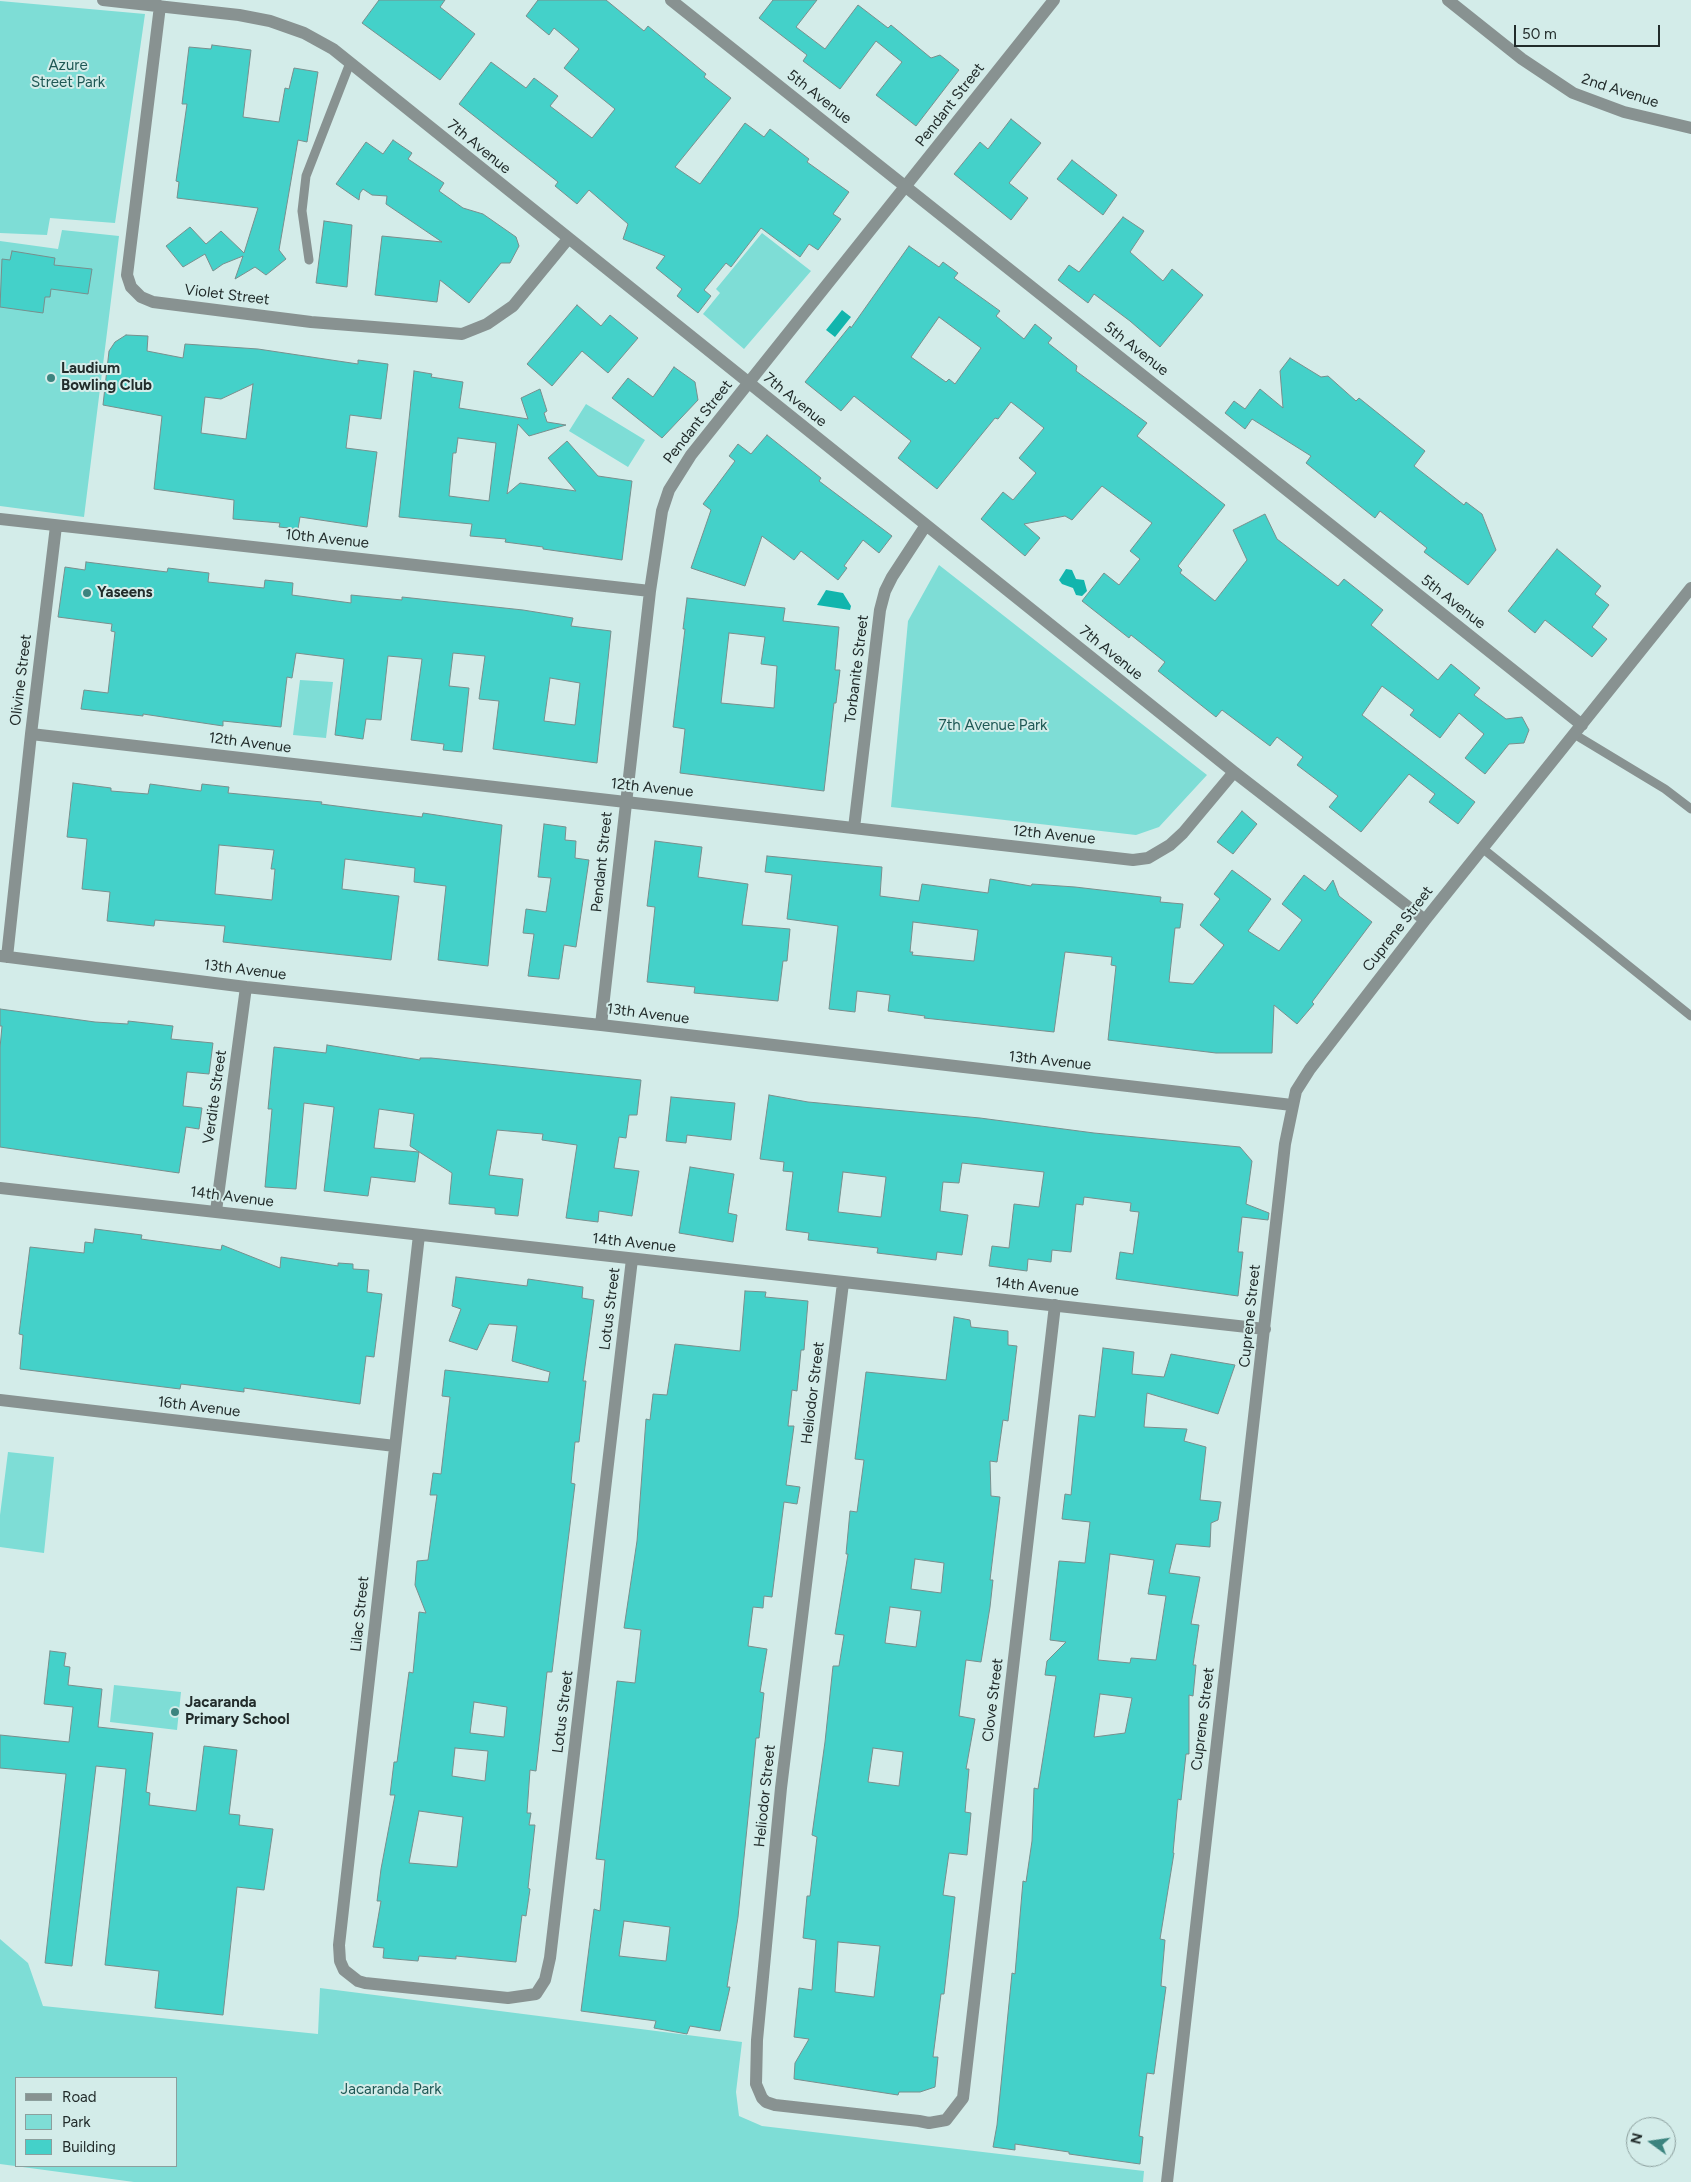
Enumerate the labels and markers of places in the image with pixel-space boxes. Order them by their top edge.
place label: Laudium Bowling Club [61,360,152,395]
marker: Laudium Bowling Club [45,372,57,384]
place label: Yaseens [97,584,153,602]
marker: Yaseens [81,587,93,599]
place label: Jacaranda Primary School [185,1694,290,1729]
marker: Jacaranda Primary School [169,1706,181,1718]

